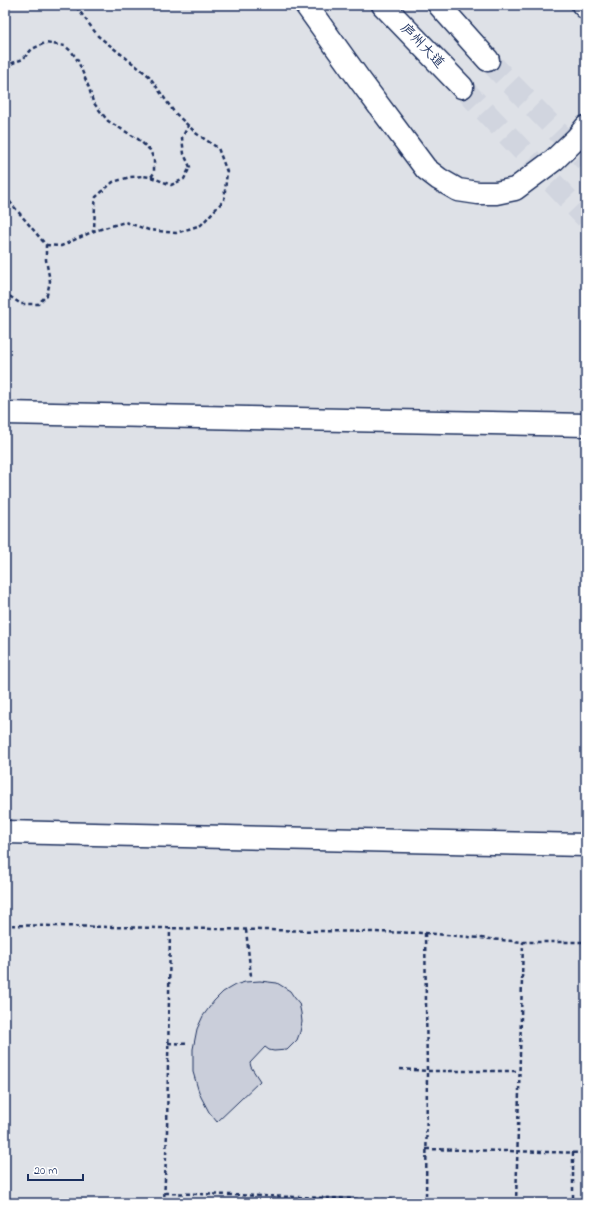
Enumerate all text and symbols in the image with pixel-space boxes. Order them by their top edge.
street label: 庐州大道 [395,19,449,73]
scale bar [28,1156,83,1182]
text: 20 m [34,1162,57,1180]

